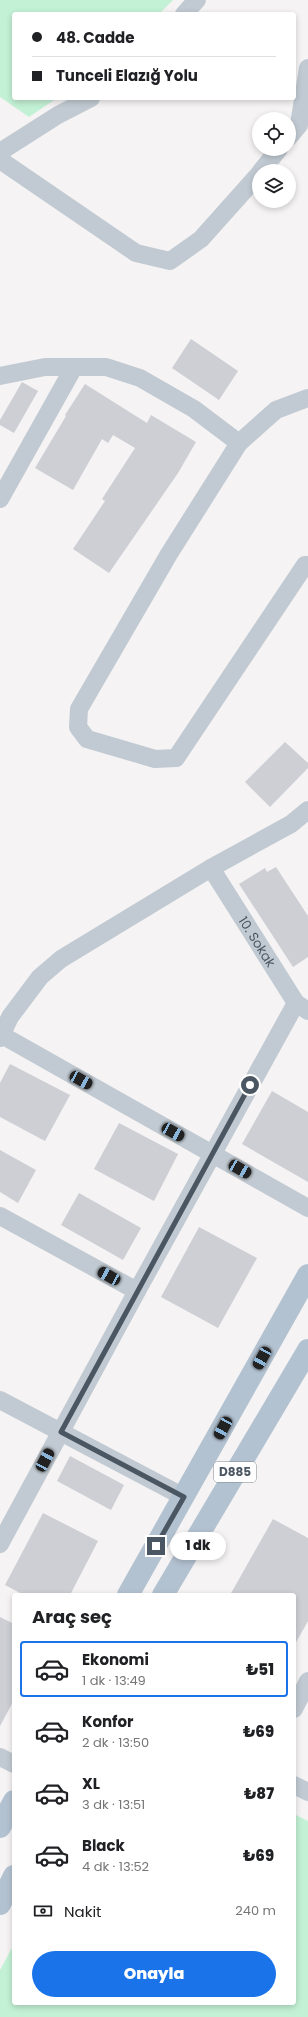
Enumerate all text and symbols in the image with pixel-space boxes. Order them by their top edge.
text: 48. Cadde [56,27,135,48]
text: Tunceli Elazığ Yolu [56,65,198,86]
map controls [252,112,296,208]
button: locate [252,112,296,156]
button: layers [252,164,296,208]
street label: 10. Sokak [234,913,280,971]
car [68,1069,94,1091]
route start [241,1076,259,1094]
car [160,1121,186,1143]
car [227,1158,253,1180]
car [96,1265,122,1287]
car [251,1345,273,1371]
car [212,1415,234,1441]
car [34,1447,56,1473]
road number: D885 [214,1462,256,1482]
callout: 1 dk [170,1532,226,1560]
text: 1 dk [186,1536,210,1555]
route end [147,1537,165,1555]
text: Araç seç [32,1604,112,1629]
text: Ekonomi [82,1649,149,1670]
icon: car [34,1651,70,1687]
text: ₺51 [246,1659,274,1680]
text: 1 dk · 13:49 [82,1671,146,1690]
text: Konfor [82,1711,134,1732]
icon: car [34,1713,70,1749]
text: ₺69 [243,1721,274,1742]
text: 2 dk · 13:50 [82,1733,149,1752]
text: XL [82,1773,100,1794]
icon: car [34,1775,70,1811]
text: ₺87 [244,1783,274,1804]
text: 3 dk · 13:51 [82,1795,145,1814]
text: Black [82,1835,125,1856]
icon: car [34,1837,70,1873]
text: ₺69 [243,1845,274,1866]
text: 4 dk · 13:52 [82,1857,149,1876]
icon: cash [32,1900,54,1922]
text: Nakit [64,1901,102,1922]
text: 240 m [235,1901,276,1920]
button: Onayla [32,1951,276,1997]

